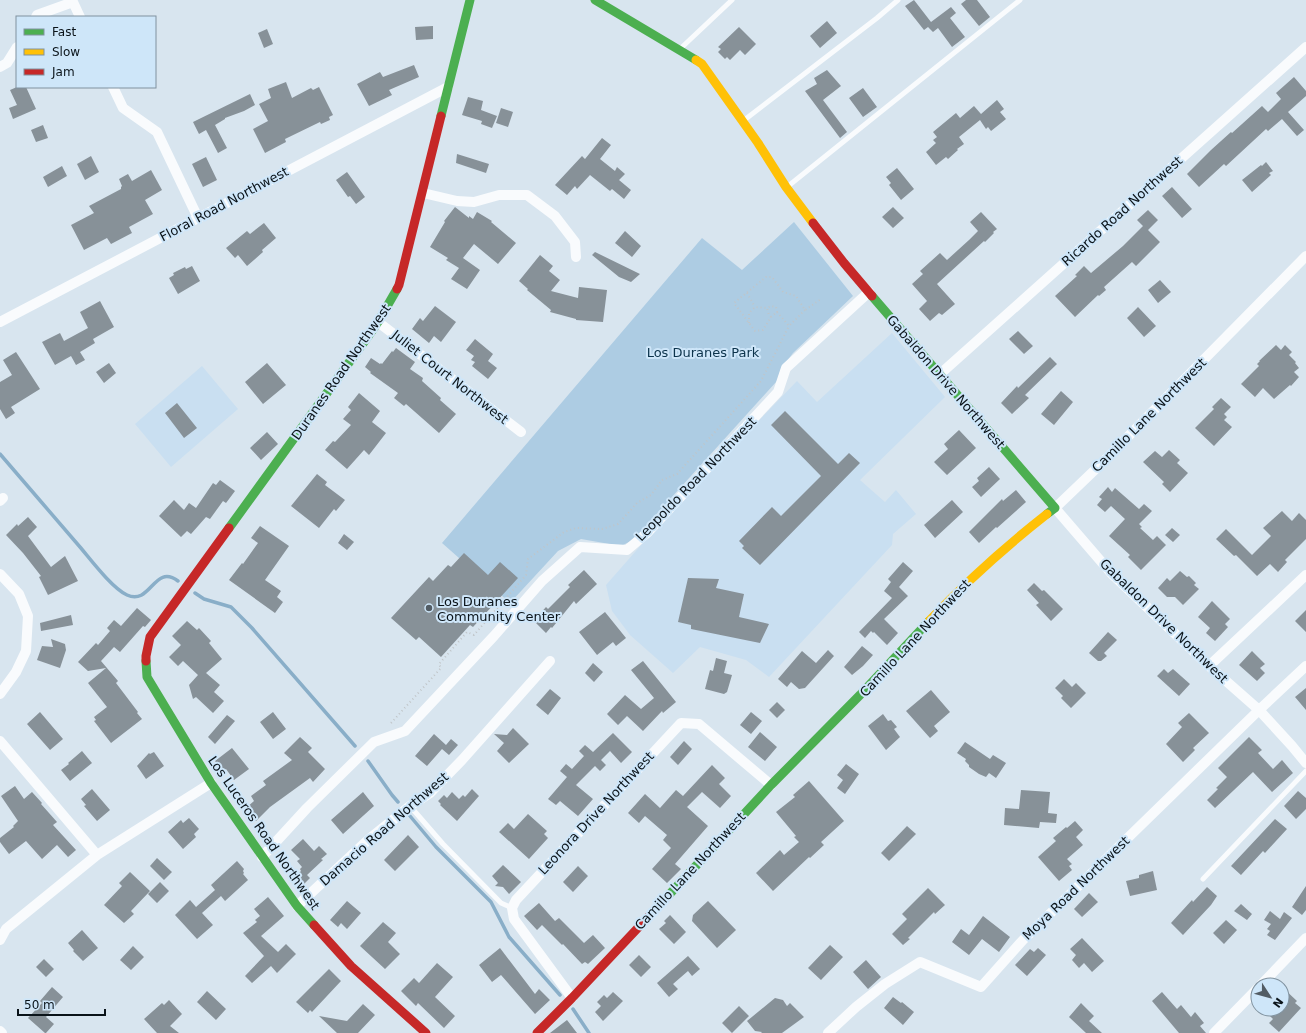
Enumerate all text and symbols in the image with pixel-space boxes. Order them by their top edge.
legend [16,16,156,88]
text: Fast [52,25,76,39]
text: Slow [52,45,80,59]
text: Jam [51,65,75,79]
street label: Ricardo Road Northwest [1059,153,1185,269]
street label: Floral Road Northwest [157,164,291,244]
street label: Duranes Road Northwest [288,301,394,443]
street label: Gabaldon Drive Northwest [884,312,1008,452]
street label: Juliet Court Northwest [388,326,511,427]
park label: Los Duranes Park [647,345,760,360]
street label: Camillo Lane Northwest [1089,355,1209,475]
street label: Leopoldo Road Northwest [633,414,759,544]
street label: Gabaldon Drive Northwest [1097,556,1231,686]
street label: Camillo Lane Northwest [857,576,973,700]
place label: Los Duranes Community Center [437,594,561,624]
marker: Los Duranes Community Center [424,603,434,613]
street label: Leonora Drive Northwest [535,749,657,877]
street label: Los Luceros Road Northwest [205,753,323,913]
street label: Damacio Road Northwest [317,769,451,889]
street label: Camillo Lane Northwest [632,809,748,933]
street label: Moya Road Northwest [1020,833,1132,943]
north arrow [1250,977,1290,1017]
scale bar [18,991,105,1017]
text: N [1270,995,1286,1010]
text: 50 m [24,998,55,1012]

